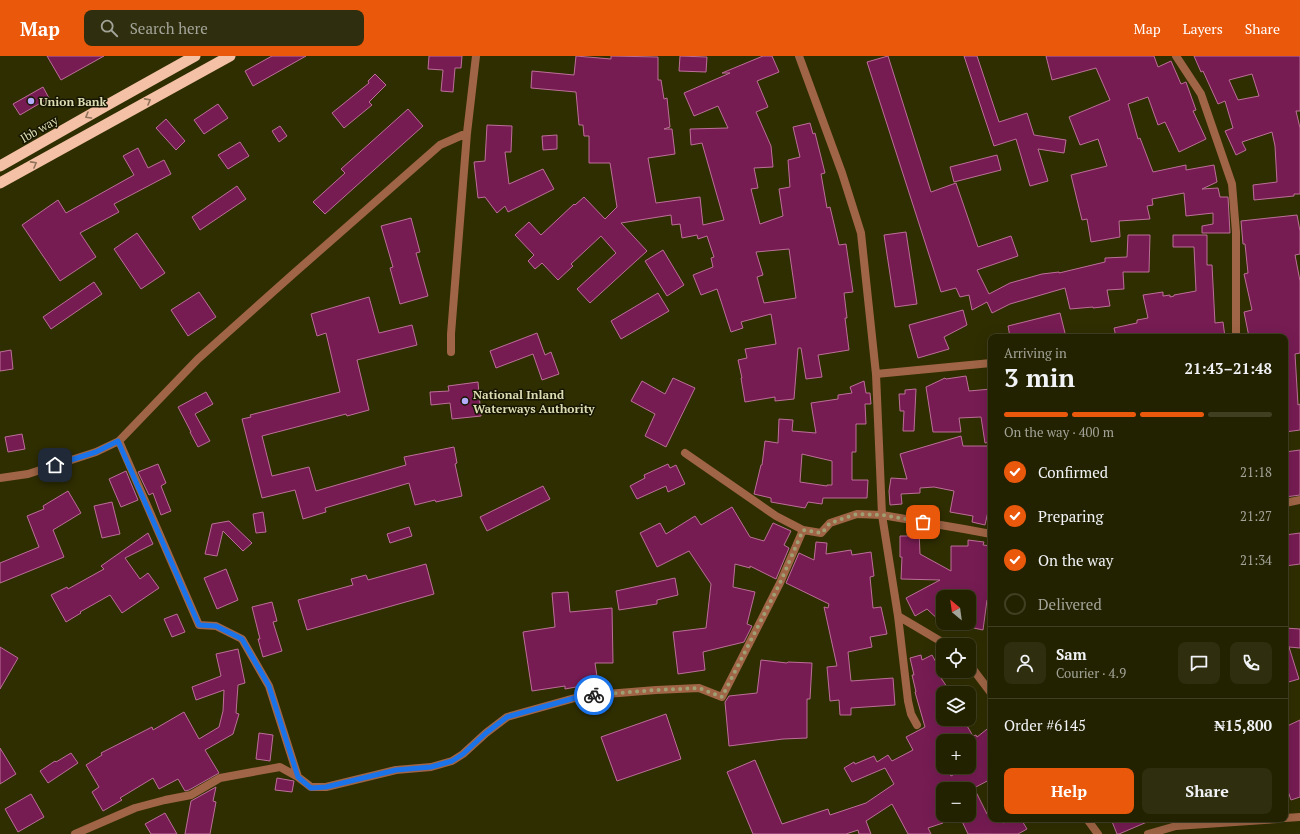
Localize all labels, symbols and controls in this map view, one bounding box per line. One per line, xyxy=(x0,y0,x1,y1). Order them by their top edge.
search box xyxy=(84,10,364,46)
text: Map xyxy=(20,16,60,41)
icon: search xyxy=(98,17,120,39)
text: Search here xyxy=(130,18,208,38)
text: Map xyxy=(1134,19,1161,38)
text: Layers xyxy=(1183,19,1223,38)
text: Share xyxy=(1245,19,1280,38)
place label: Union Bank xyxy=(39,94,107,109)
marker: Union Bank xyxy=(26,96,36,106)
one-way arrow xyxy=(144,99,151,106)
one-way arrow xyxy=(85,111,92,118)
street label: Ibb way xyxy=(17,112,61,146)
one-way arrow xyxy=(30,162,37,169)
text: Arriving in xyxy=(1004,344,1067,362)
text: 21:43–21:48 xyxy=(1185,358,1272,378)
text: 3 min xyxy=(1004,360,1075,394)
place label: National Inland Waterways Authority xyxy=(473,387,595,416)
marker: National Inland Waterways Authority xyxy=(460,396,470,406)
text: On the way · 400 m xyxy=(1004,423,1114,441)
pin xyxy=(38,448,72,482)
icon: home xyxy=(44,454,66,476)
icon: check xyxy=(1004,461,1026,483)
text: Confirmed xyxy=(1038,462,1108,482)
text: 21:18 xyxy=(1240,463,1272,481)
pin xyxy=(906,505,940,539)
icon: check xyxy=(1004,505,1026,527)
text: Preparing xyxy=(1038,506,1103,526)
text: 21:27 xyxy=(1240,507,1272,525)
icon: bag xyxy=(912,511,934,533)
icon: check xyxy=(1004,549,1026,571)
text: On the way xyxy=(1038,550,1113,570)
text: 21:34 xyxy=(1240,551,1272,569)
north arrow xyxy=(936,590,976,630)
map controls xyxy=(936,590,976,822)
text: Delivered xyxy=(1038,594,1102,614)
button: locate xyxy=(936,638,976,678)
button: person xyxy=(1004,642,1046,684)
button: chat xyxy=(1178,642,1220,684)
button: phone xyxy=(1230,642,1272,684)
text: Sam xyxy=(1056,644,1087,664)
text: Courier · 4.9 xyxy=(1056,664,1126,682)
courier xyxy=(574,675,614,715)
icon: bike xyxy=(583,684,605,706)
button: layers xyxy=(936,686,976,726)
text: Order #6145 xyxy=(1004,715,1086,735)
text: ₦15,800 xyxy=(1214,715,1272,735)
button: + xyxy=(936,734,976,774)
button: Help xyxy=(1004,768,1134,814)
button: Share xyxy=(1142,768,1272,814)
button: − xyxy=(936,782,976,822)

